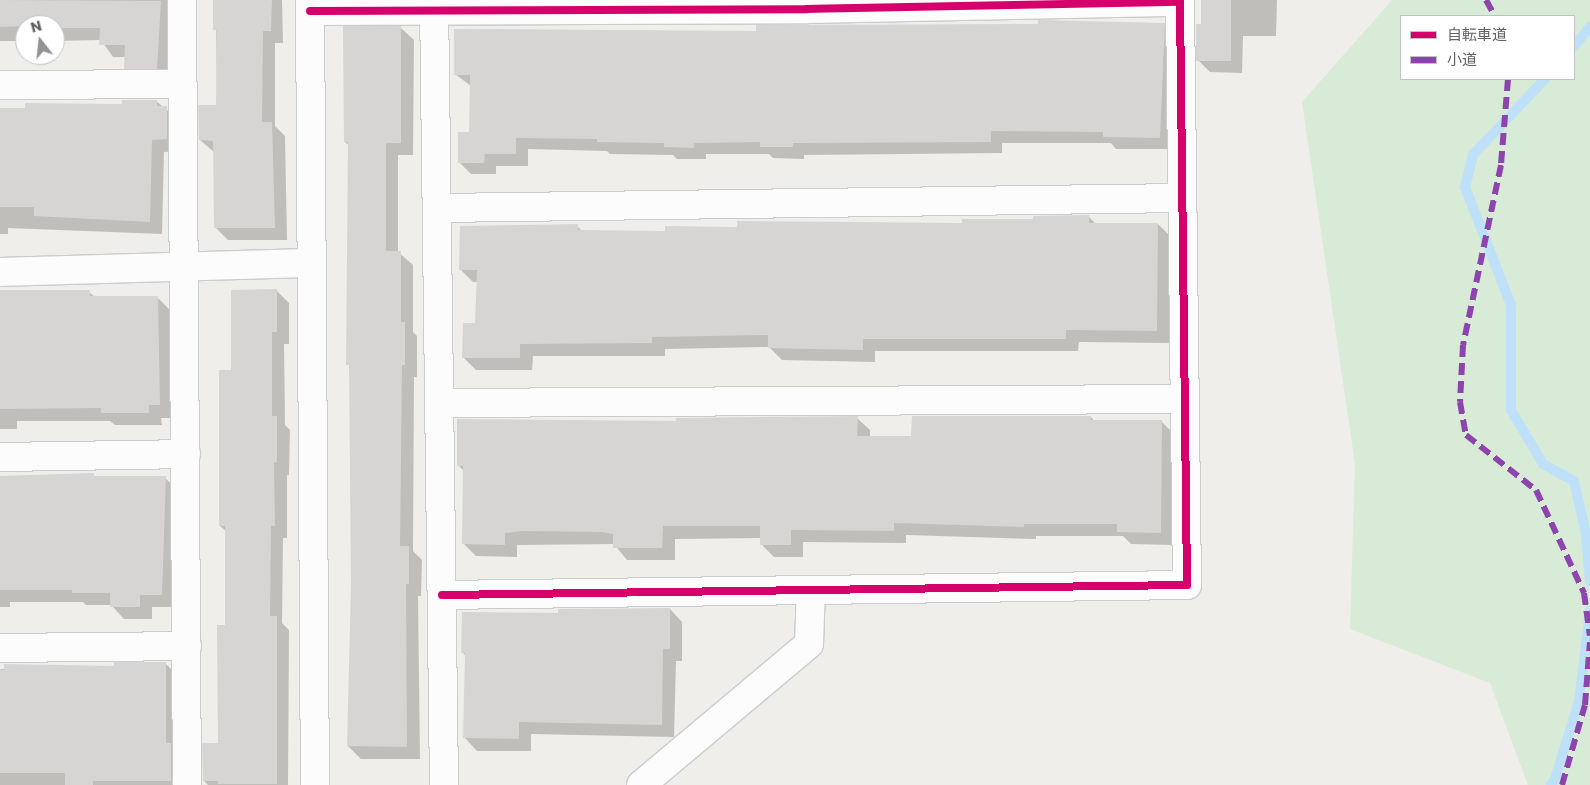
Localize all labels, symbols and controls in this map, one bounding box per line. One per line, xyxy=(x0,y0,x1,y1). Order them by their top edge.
north arrow xyxy=(15,15,65,65)
text: N xyxy=(28,15,44,38)
legend xyxy=(1400,15,1575,80)
text: 自転車道 xyxy=(1447,24,1507,45)
text: 小道 xyxy=(1447,49,1477,70)

